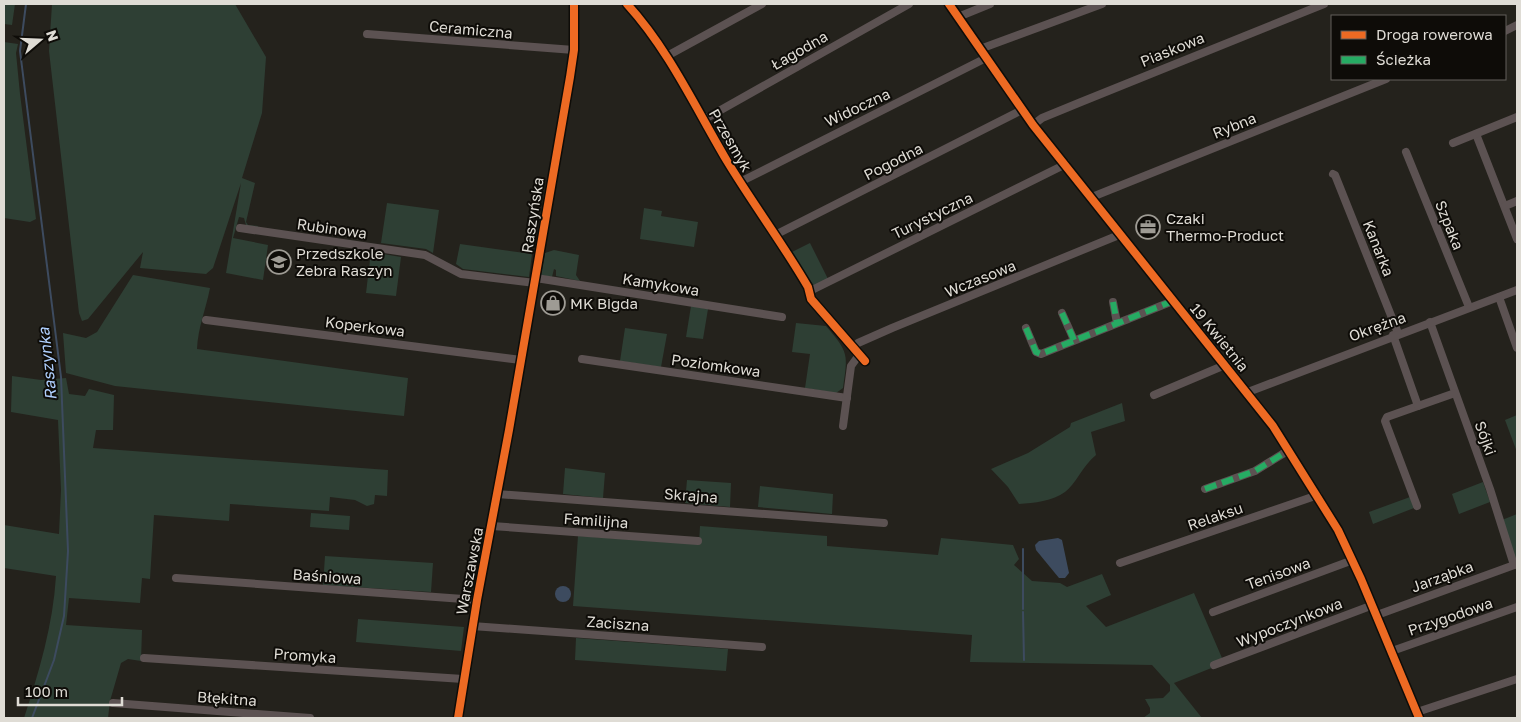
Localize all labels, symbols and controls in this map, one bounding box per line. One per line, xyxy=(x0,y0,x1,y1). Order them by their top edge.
north arrow xyxy=(15,15,65,65)
legend xyxy=(1331,15,1506,80)
street label: Ceramiczna xyxy=(428,16,514,42)
text: Droga rowerowa xyxy=(1376,25,1493,43)
street label: Łagodna xyxy=(767,27,831,73)
text: N xyxy=(43,28,63,43)
street label: Piaskowa xyxy=(1137,28,1207,70)
text: Ścieżka xyxy=(1376,50,1431,68)
street label: Widoczna xyxy=(821,84,893,130)
street label: Przesmyk xyxy=(706,105,757,175)
street label: Rybna xyxy=(1210,108,1258,142)
street label: Pogodna xyxy=(860,138,926,184)
street label: Raszyńska xyxy=(517,176,547,254)
street label: Turystyczna xyxy=(889,188,975,242)
street label: Szpaka xyxy=(1432,198,1468,252)
place label: Czaki Thermo-Product xyxy=(1166,209,1284,244)
street label: Rubinowa xyxy=(296,214,368,242)
office icon: Czaki Thermo-Product xyxy=(1135,214,1161,240)
street label: Kanarka xyxy=(1360,217,1398,279)
place label: Przedszkole Zebra Raszyn xyxy=(296,244,392,279)
school or university icon: Przedszkole Zebra Raszyn xyxy=(266,249,292,275)
street label: Wczasowa xyxy=(942,256,1018,300)
street label: Kamykowa xyxy=(621,269,701,299)
shop icon: MK Bigda xyxy=(540,290,566,316)
place label: MK Bigda xyxy=(570,294,638,312)
street label: 19 Kwietnia xyxy=(1187,299,1253,375)
street label: Okrężna xyxy=(1346,307,1408,345)
street label: Koperkowa xyxy=(324,312,406,340)
water label: Raszynka xyxy=(33,326,61,401)
street label: Poziomkowa xyxy=(670,350,762,380)
street label: Sójki xyxy=(1472,418,1500,458)
street label: Skrajna xyxy=(663,484,719,506)
street label: Relaksu xyxy=(1185,498,1245,534)
street label: Familijna xyxy=(563,509,629,531)
street label: Warszawska xyxy=(452,526,486,616)
street label: Tenisowa xyxy=(1243,553,1313,593)
street label: Jarząbka xyxy=(1408,556,1476,596)
street label: Baśniowa xyxy=(292,565,362,587)
street label: Przygodowa xyxy=(1405,593,1495,639)
street label: Wypoczynkowa xyxy=(1234,594,1344,650)
street label: Zaciszna xyxy=(586,612,650,634)
street label: Promyka xyxy=(273,644,337,666)
scale bar xyxy=(18,674,121,706)
text: 100 m xyxy=(25,682,68,700)
street label: Błękitna xyxy=(196,687,258,709)

